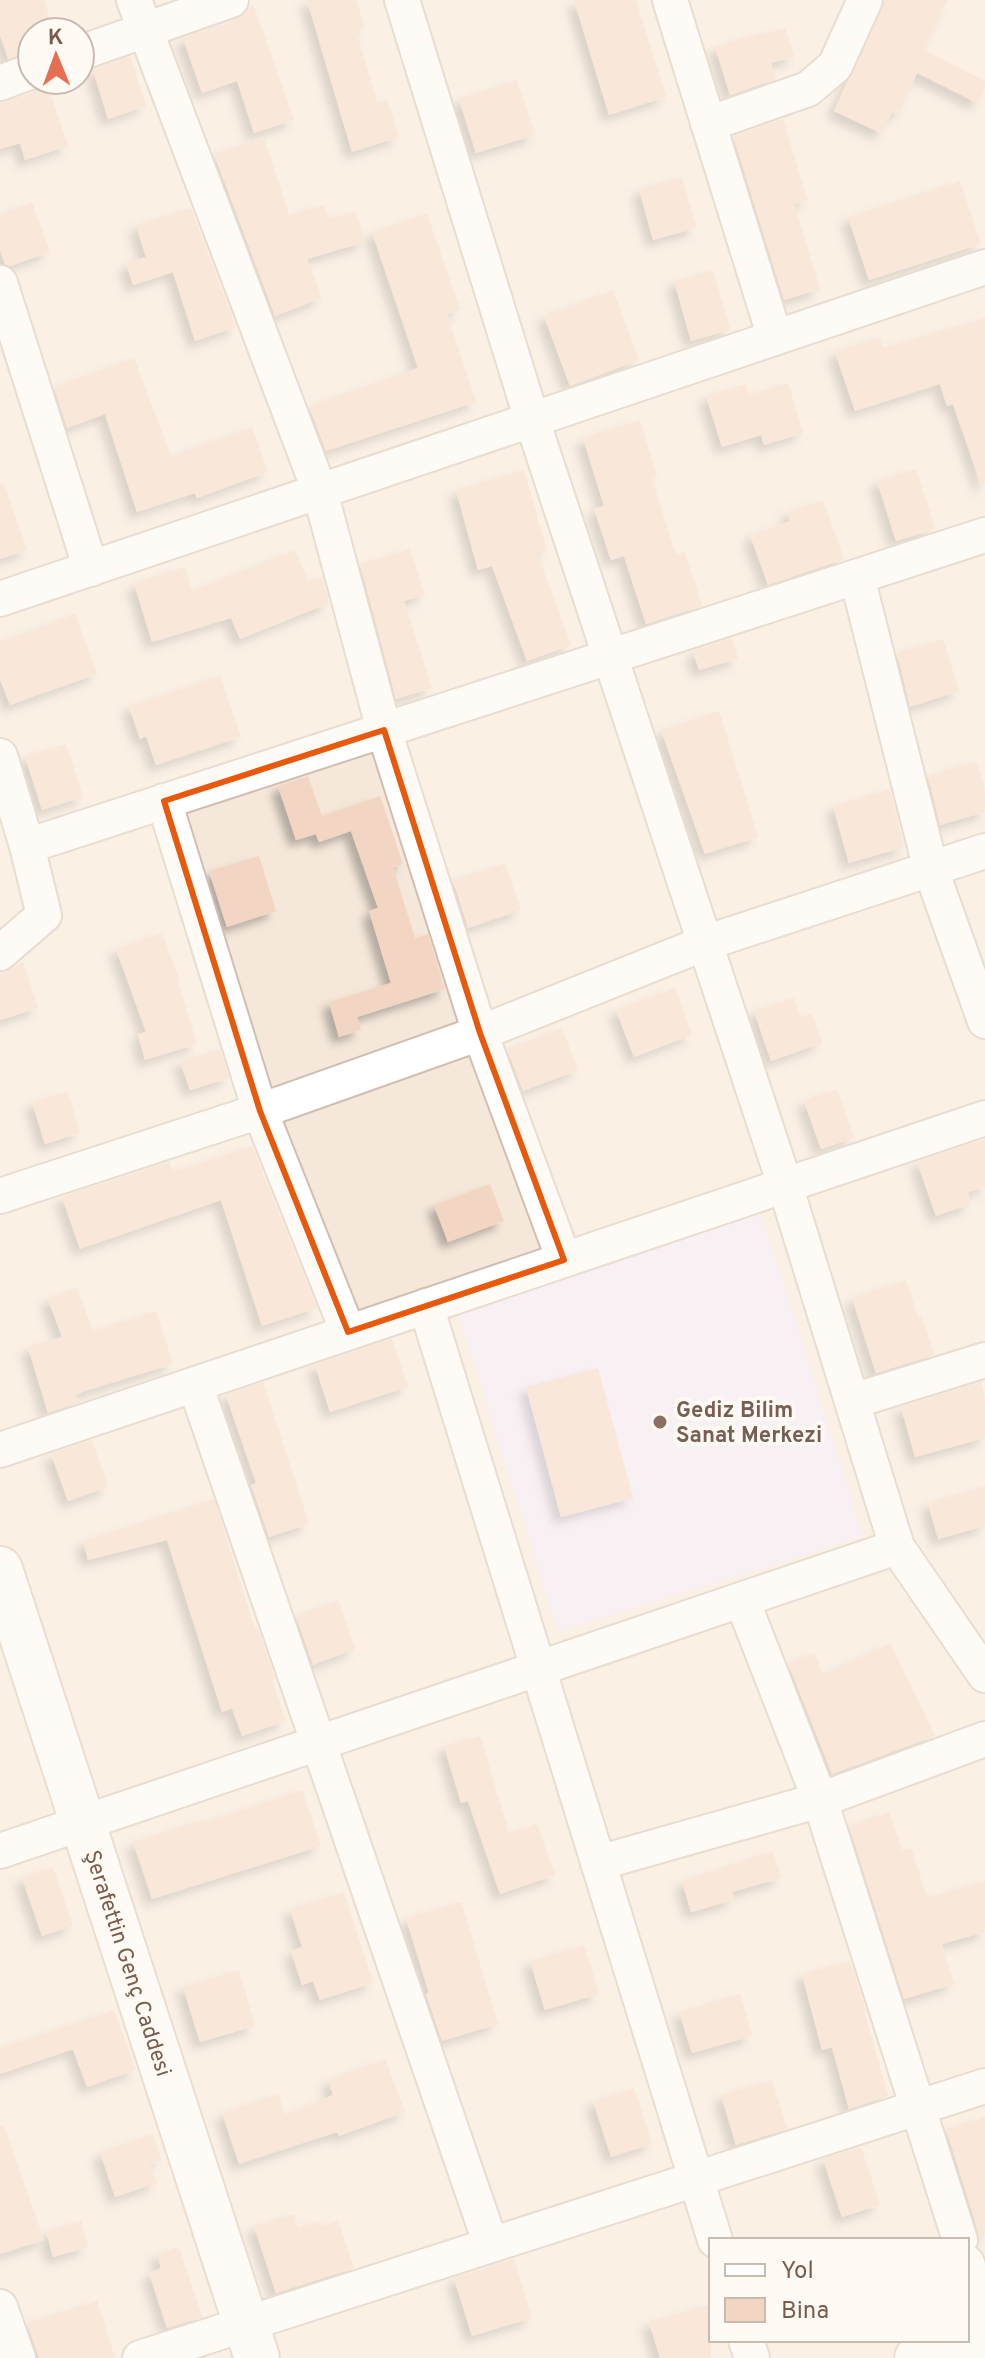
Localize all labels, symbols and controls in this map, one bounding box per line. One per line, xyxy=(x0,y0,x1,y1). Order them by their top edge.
north arrow xyxy=(16,16,96,96)
text: K xyxy=(48,25,64,52)
place label: Gediz Bilim Sanat Merkezi xyxy=(676,1398,822,1450)
marker: Gediz Bilim Sanat Merkezi xyxy=(651,1413,669,1431)
street label: Şerafettin Genç Caddesi xyxy=(77,1847,176,2080)
legend xyxy=(709,2238,969,2342)
text: Yol xyxy=(781,2257,814,2287)
text: Bina xyxy=(781,2297,829,2327)

